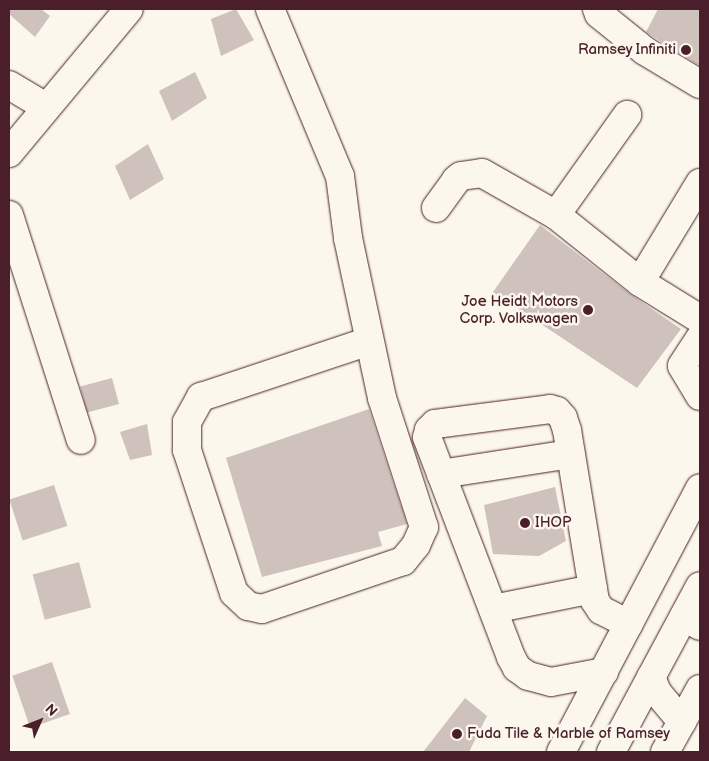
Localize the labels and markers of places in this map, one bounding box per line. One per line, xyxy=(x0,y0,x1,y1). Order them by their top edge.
place label: Ramsey Infiniti xyxy=(577,41,676,59)
marker: Ramsey Infiniti xyxy=(680,44,692,56)
place label: Joe Heidt Motors Corp. Volkswagen xyxy=(459,292,578,327)
marker: Joe Heidt Motors Corp. Volkswagen xyxy=(582,304,594,316)
place label: IHOP xyxy=(535,514,571,532)
marker: IHOP xyxy=(519,517,531,529)
place label: Fuda Tile & Marble of Ramsey xyxy=(467,725,671,743)
marker: Fuda Tile & Marble of Ramsey xyxy=(451,728,463,740)

